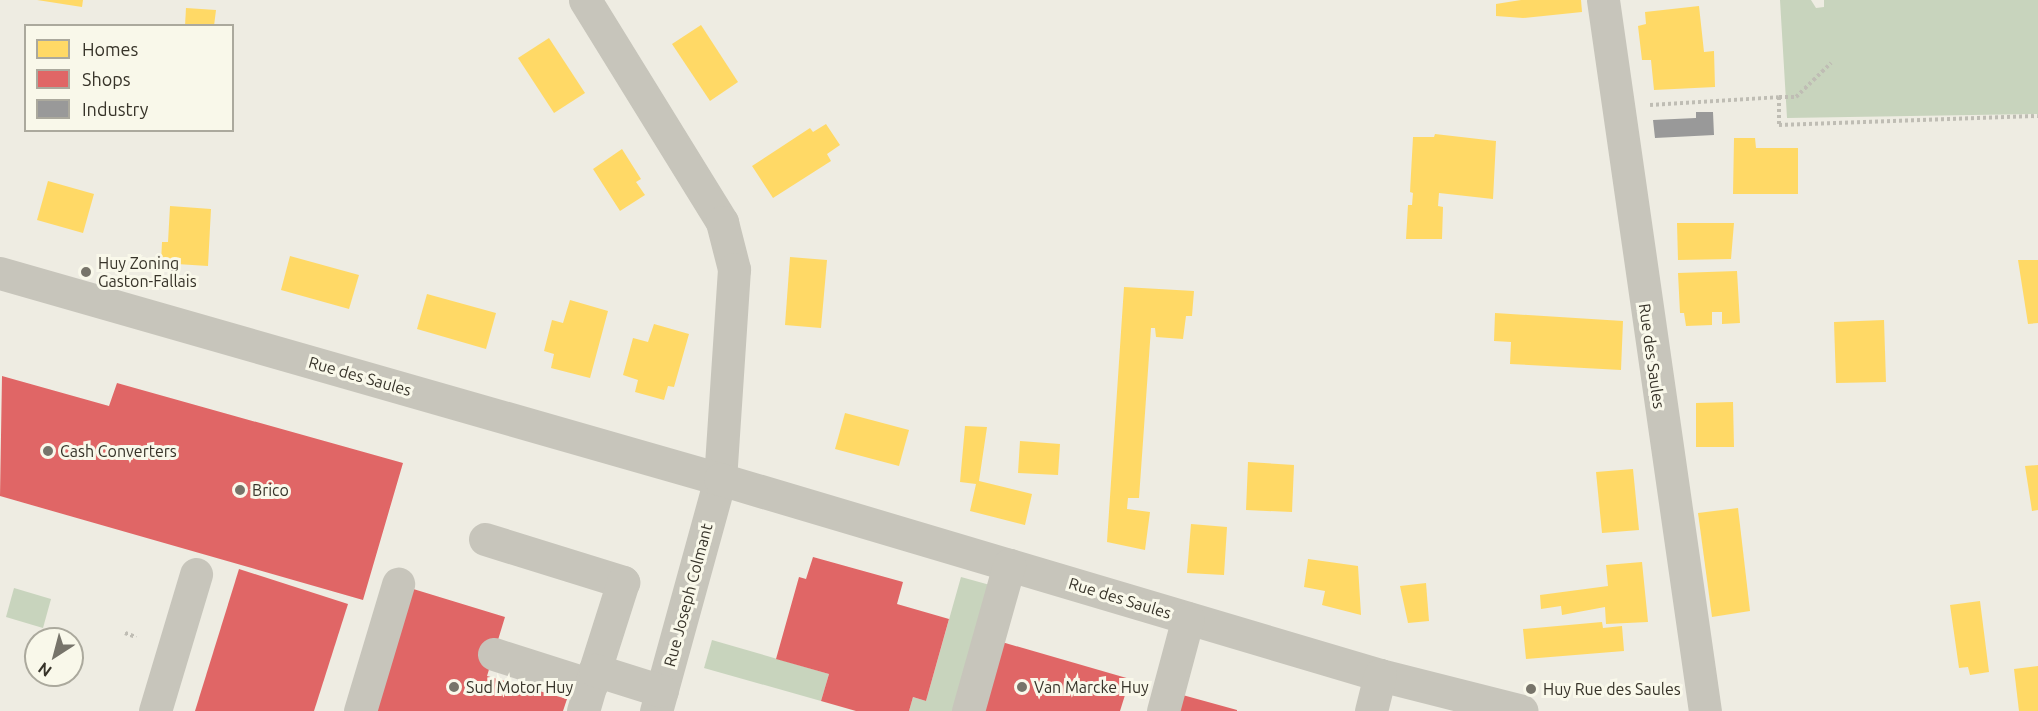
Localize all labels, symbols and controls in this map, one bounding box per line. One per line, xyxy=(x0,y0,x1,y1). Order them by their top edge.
legend xyxy=(24,24,234,132)
text: Homes xyxy=(82,39,138,59)
text: Shops xyxy=(82,69,131,89)
text: Industry xyxy=(82,99,148,119)
place label: Huy Zoning Gaston-Fallais xyxy=(98,253,197,291)
marker: Huy Zoning Gaston-Fallais xyxy=(79,265,93,279)
street label: Rue des Saules xyxy=(1635,302,1669,410)
street label: Rue des Saules xyxy=(306,352,414,400)
place label: Cash Converters xyxy=(60,441,177,461)
marker: Cash Converters xyxy=(41,444,55,458)
place label: Brico xyxy=(252,480,289,500)
marker: Brico xyxy=(233,483,247,497)
street label: Rue Joseph Colmant xyxy=(660,521,716,669)
street label: Rue des Saules xyxy=(1066,573,1174,623)
north arrow xyxy=(24,627,84,687)
text: N xyxy=(34,659,55,681)
place label: Sud Motor Huy xyxy=(466,677,573,697)
place label: Van Marcke Huy xyxy=(1034,677,1149,697)
place label: Huy Rue des Saules xyxy=(1543,679,1681,699)
marker: Sud Motor Huy xyxy=(447,680,461,694)
marker: Van Marcke Huy xyxy=(1015,680,1029,694)
marker: Huy Rue des Saules xyxy=(1524,682,1538,696)

